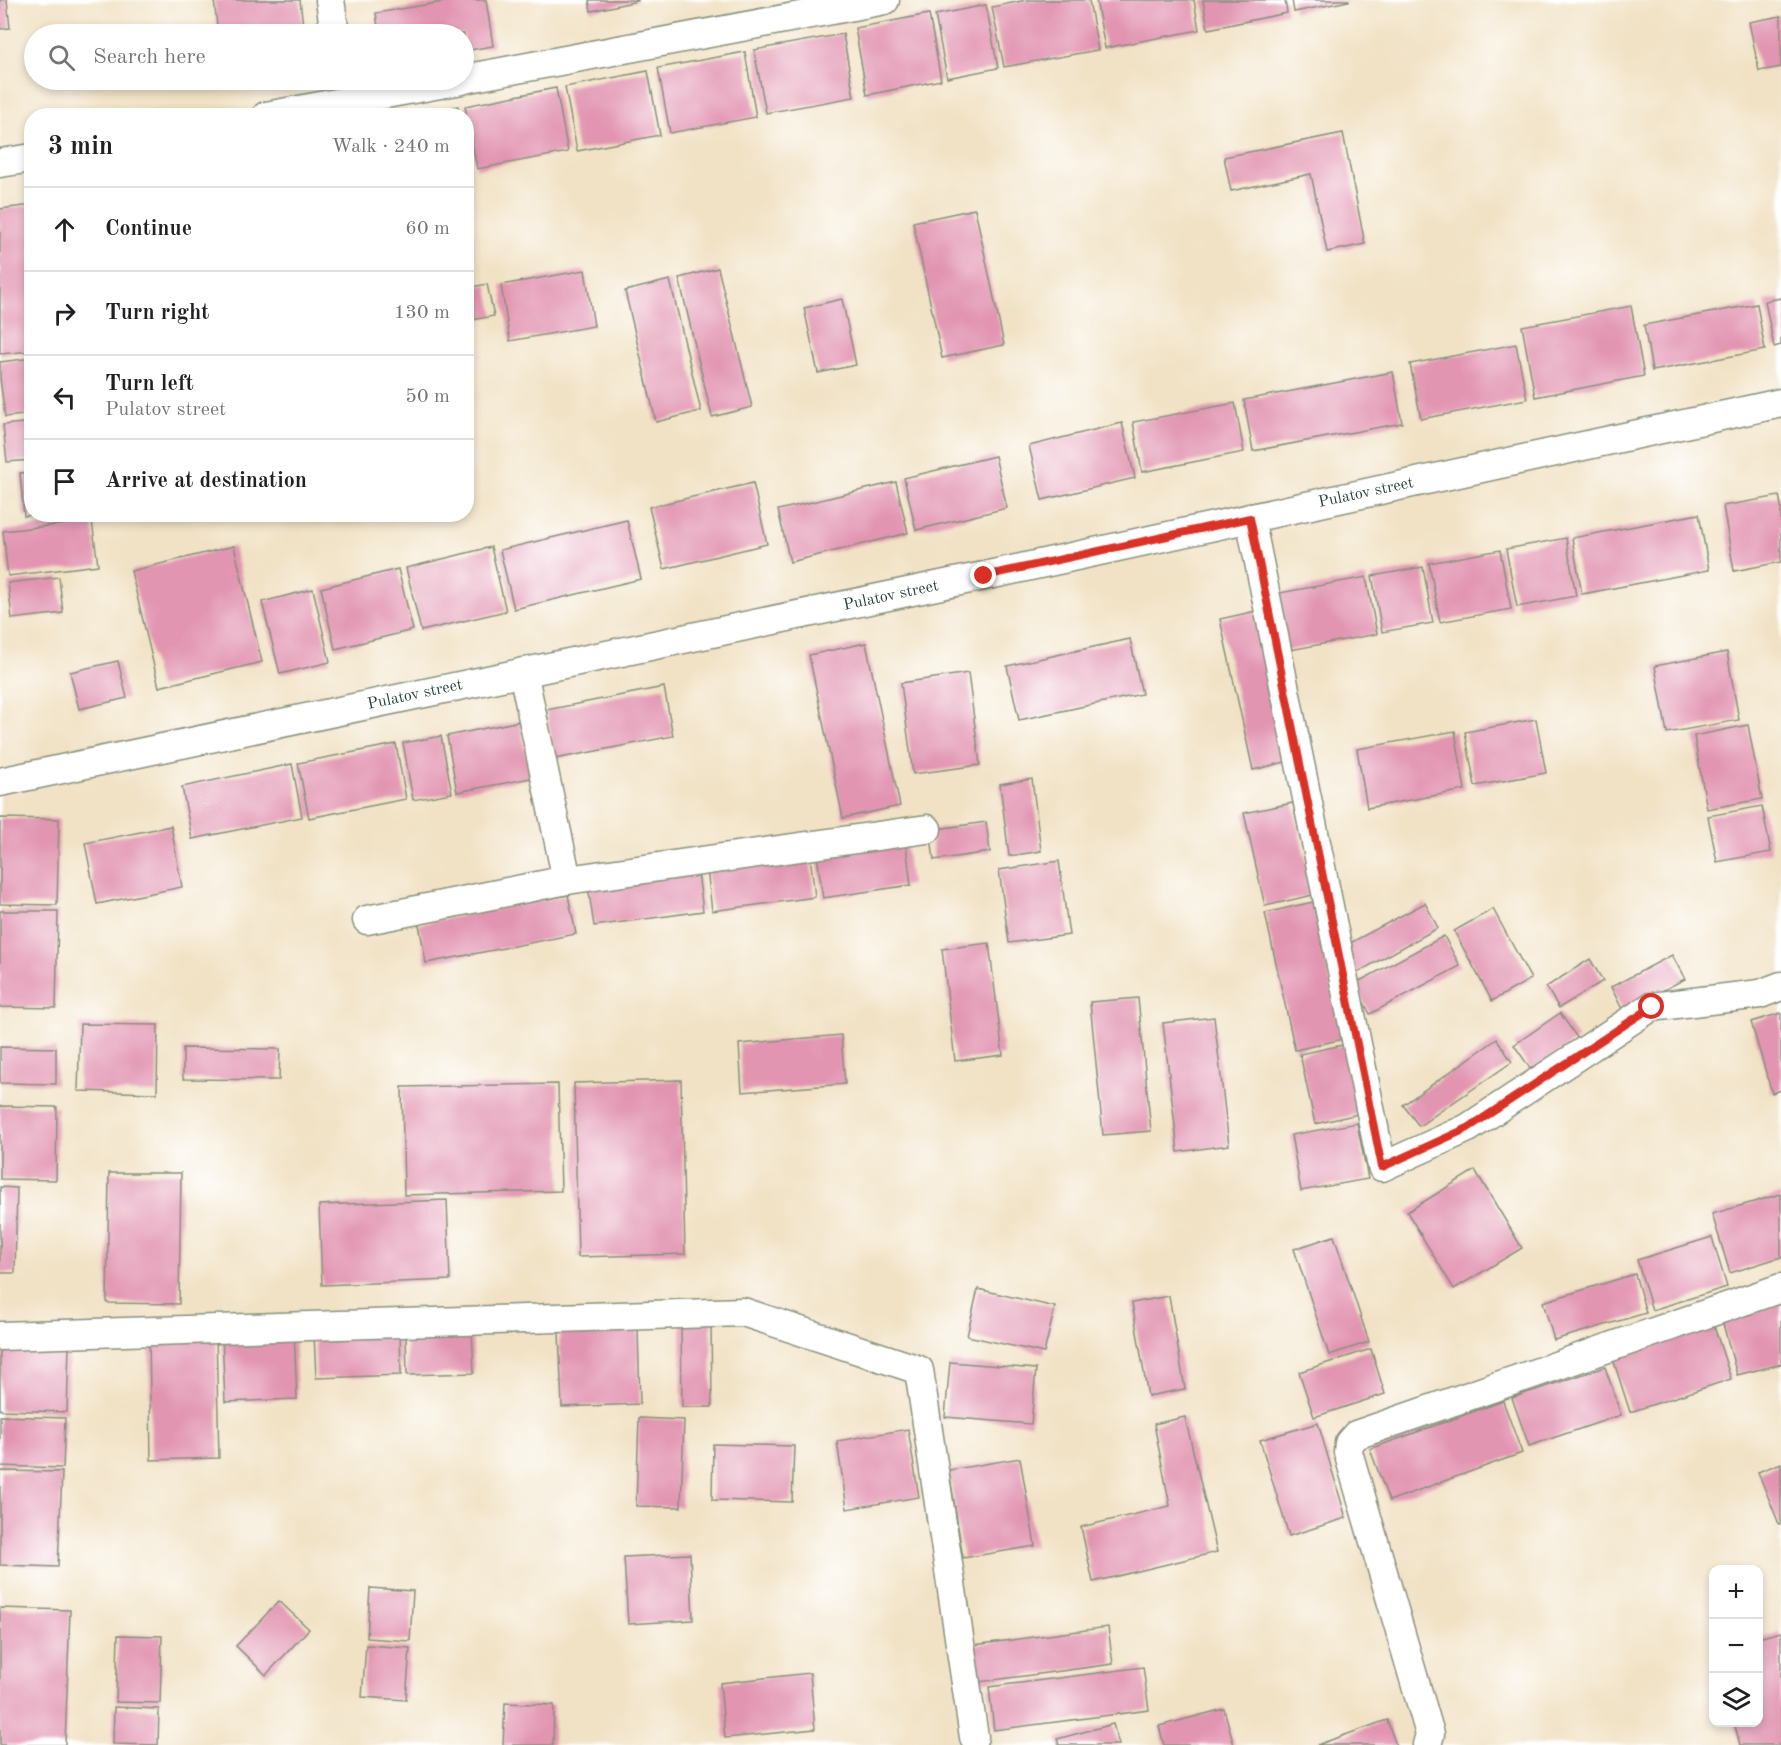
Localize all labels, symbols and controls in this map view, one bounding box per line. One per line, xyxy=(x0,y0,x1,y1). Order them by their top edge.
search box xyxy=(24,24,474,90)
icon: search xyxy=(45,41,78,74)
text: Search here xyxy=(93,46,206,68)
text: 3 min xyxy=(48,134,113,160)
text: Walk · 240 m xyxy=(331,137,450,157)
icon: ahead xyxy=(48,213,81,246)
text: Continue xyxy=(105,218,192,240)
text: 60 m xyxy=(405,219,450,239)
icon: right xyxy=(48,297,81,330)
text: Turn right xyxy=(105,302,209,324)
text: 130 m xyxy=(394,303,450,323)
text: Turn left xyxy=(105,373,194,395)
icon: left xyxy=(48,381,81,414)
text: 50 m xyxy=(405,387,450,407)
text: Pulatov street xyxy=(105,400,226,420)
icon: arrive xyxy=(48,465,81,498)
text: Arrive at destination xyxy=(105,470,307,492)
street label: Pulatov street xyxy=(1317,475,1415,511)
route end xyxy=(970,562,996,588)
street label: Pulatov street xyxy=(842,578,940,614)
street label: Pulatov street xyxy=(366,677,464,713)
route start xyxy=(1638,993,1664,1019)
map controls xyxy=(1709,1565,1763,1727)
button: + xyxy=(1709,1565,1763,1619)
button: − xyxy=(1709,1619,1763,1673)
button: layers xyxy=(1709,1673,1763,1727)

